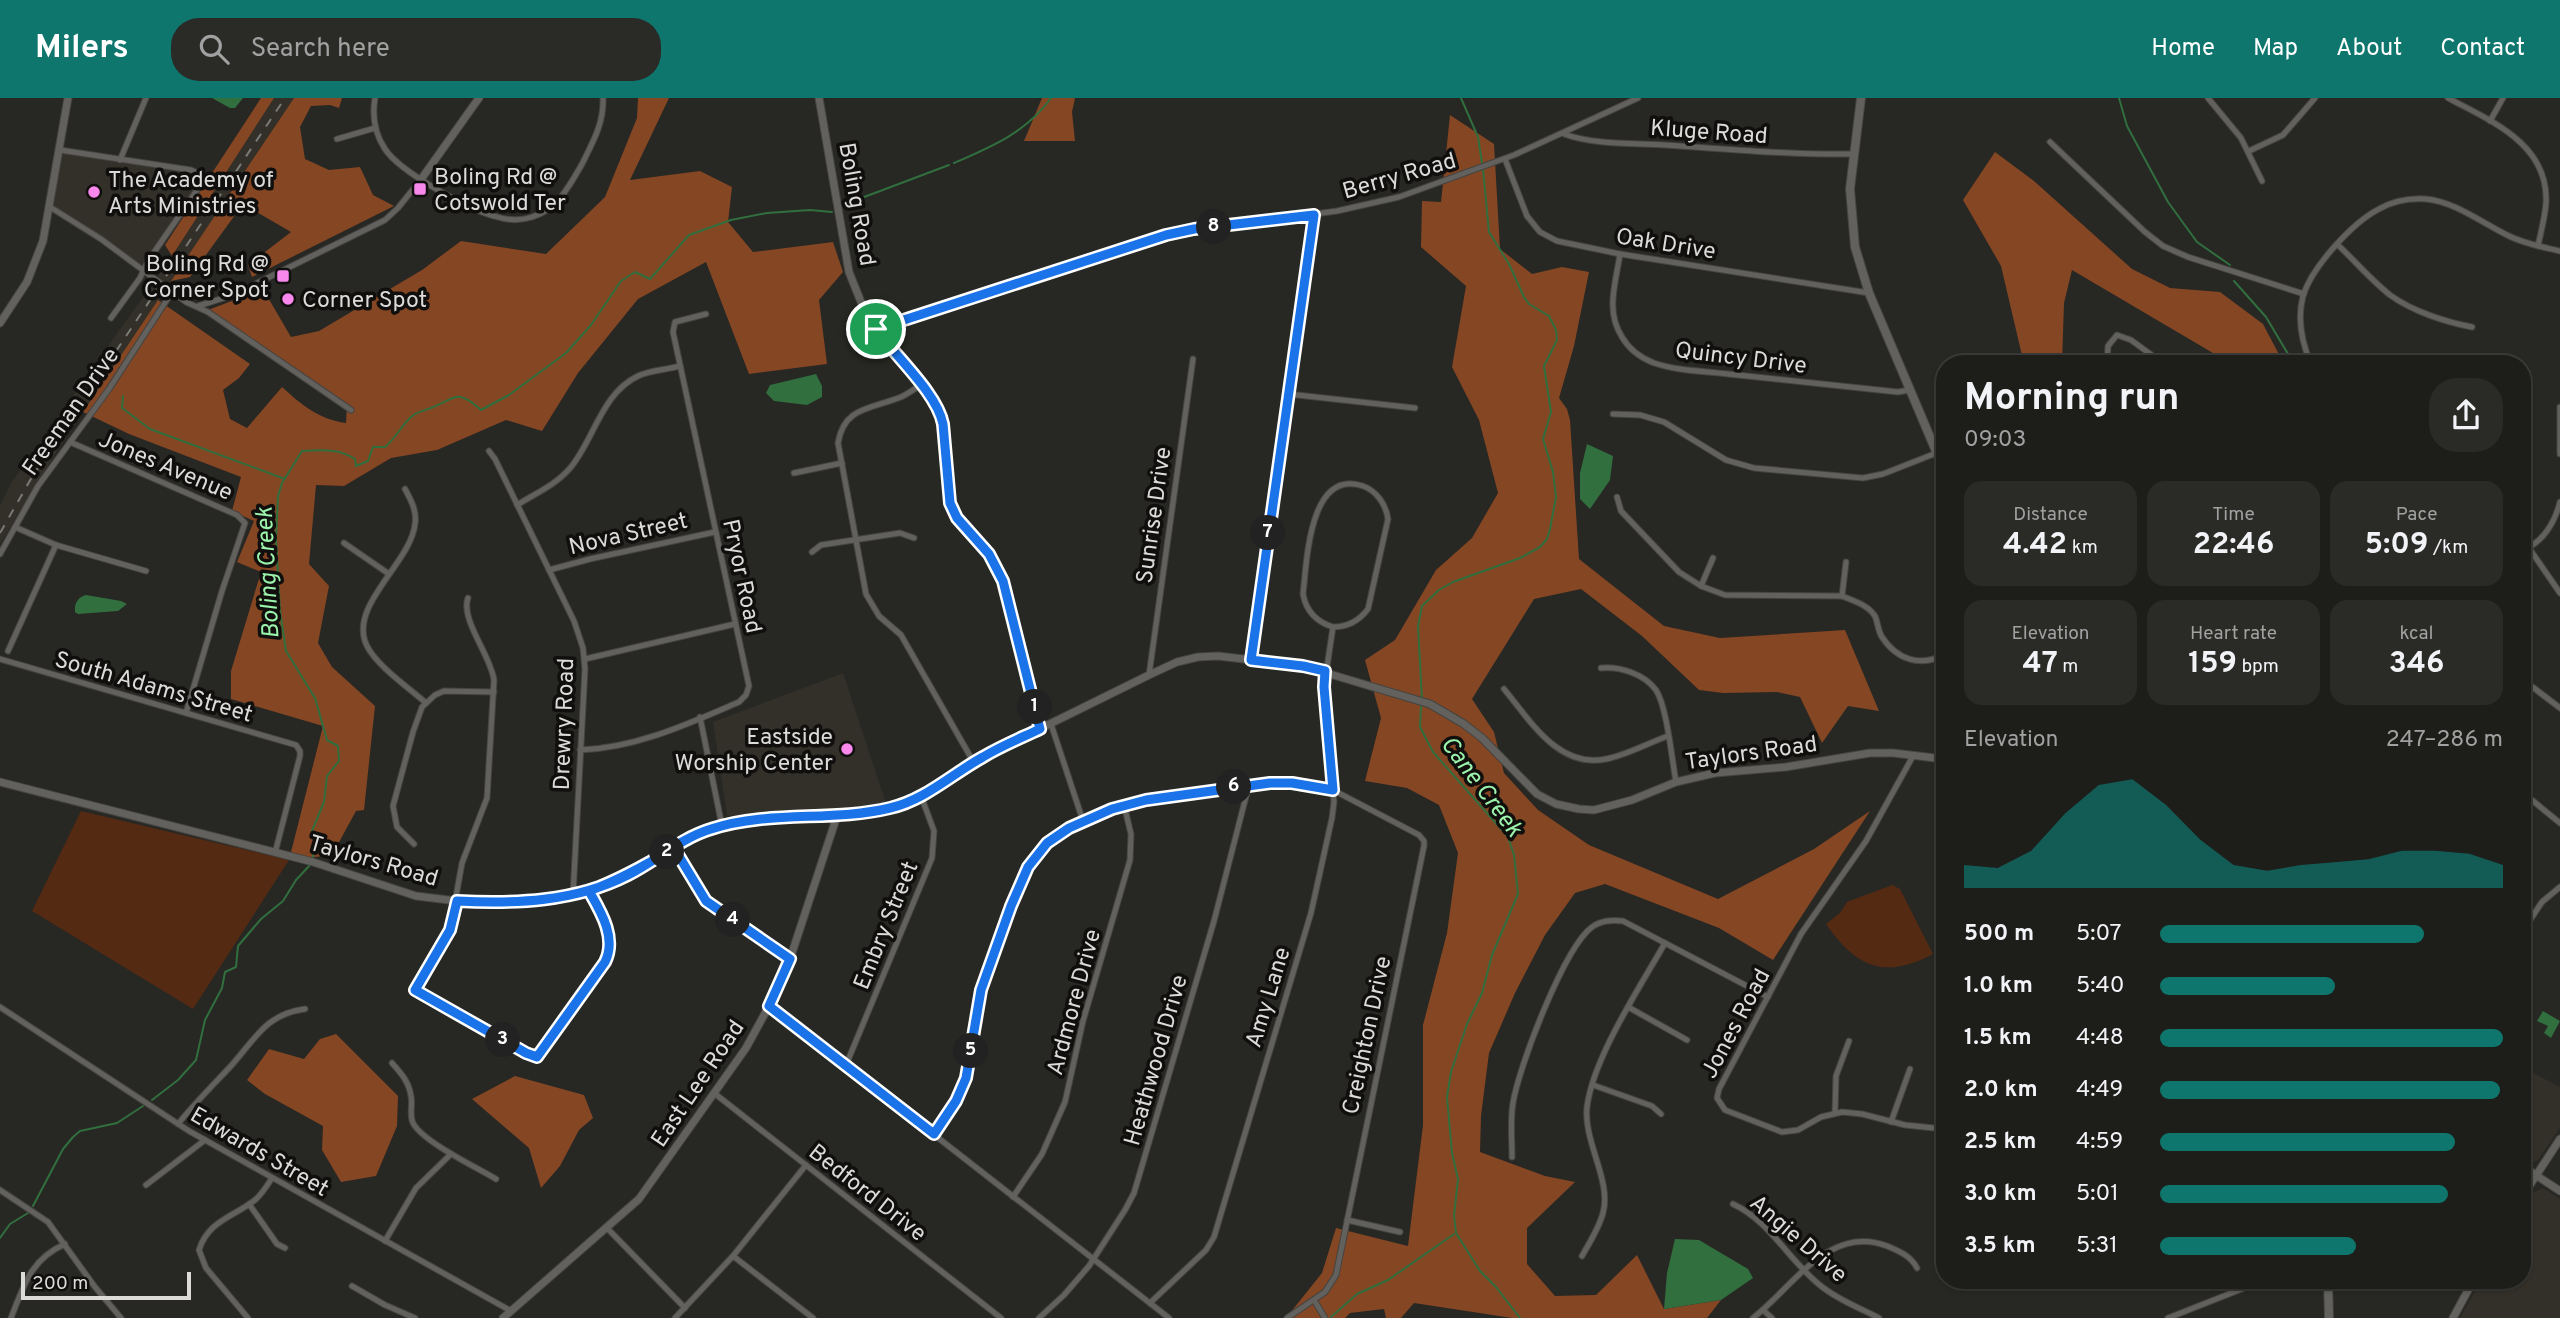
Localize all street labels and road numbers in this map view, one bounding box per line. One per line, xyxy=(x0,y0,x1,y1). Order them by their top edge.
street label: Kluge Road xyxy=(1649,115,1769,152)
street label: Boling Road xyxy=(830,140,881,268)
street label: Berry Road xyxy=(1340,147,1460,207)
street label: Oak Drive xyxy=(1614,223,1718,268)
street label: Quincy Drive xyxy=(1673,337,1808,382)
street label: Freeman Drive xyxy=(17,343,127,482)
street label: Jones Avenue xyxy=(94,426,236,509)
street label: Sunrise Drive xyxy=(1132,445,1179,586)
street label: Nova Street xyxy=(566,508,691,563)
street label: Pryor Road xyxy=(714,517,767,636)
street label: South Adams Street xyxy=(51,646,256,731)
street label: Drewry Road xyxy=(549,657,582,791)
street label: Taylors Road xyxy=(1683,731,1819,778)
street label: Taylors Road xyxy=(305,830,441,895)
street label: Embry Street xyxy=(848,857,926,994)
street label: Ardmore Drive xyxy=(1042,926,1109,1079)
street label: Amy Lane xyxy=(1240,944,1298,1051)
street label: Creighton Drive xyxy=(1338,954,1399,1117)
street label: Jones Road xyxy=(1696,964,1778,1084)
street label: Heathwood Drive xyxy=(1119,972,1196,1150)
street label: East Lee Road xyxy=(646,1015,752,1153)
street label: Edwards Street xyxy=(184,1102,333,1205)
street label: Bedford Drive xyxy=(802,1139,931,1249)
street label: Angie Drive xyxy=(1743,1190,1852,1290)

